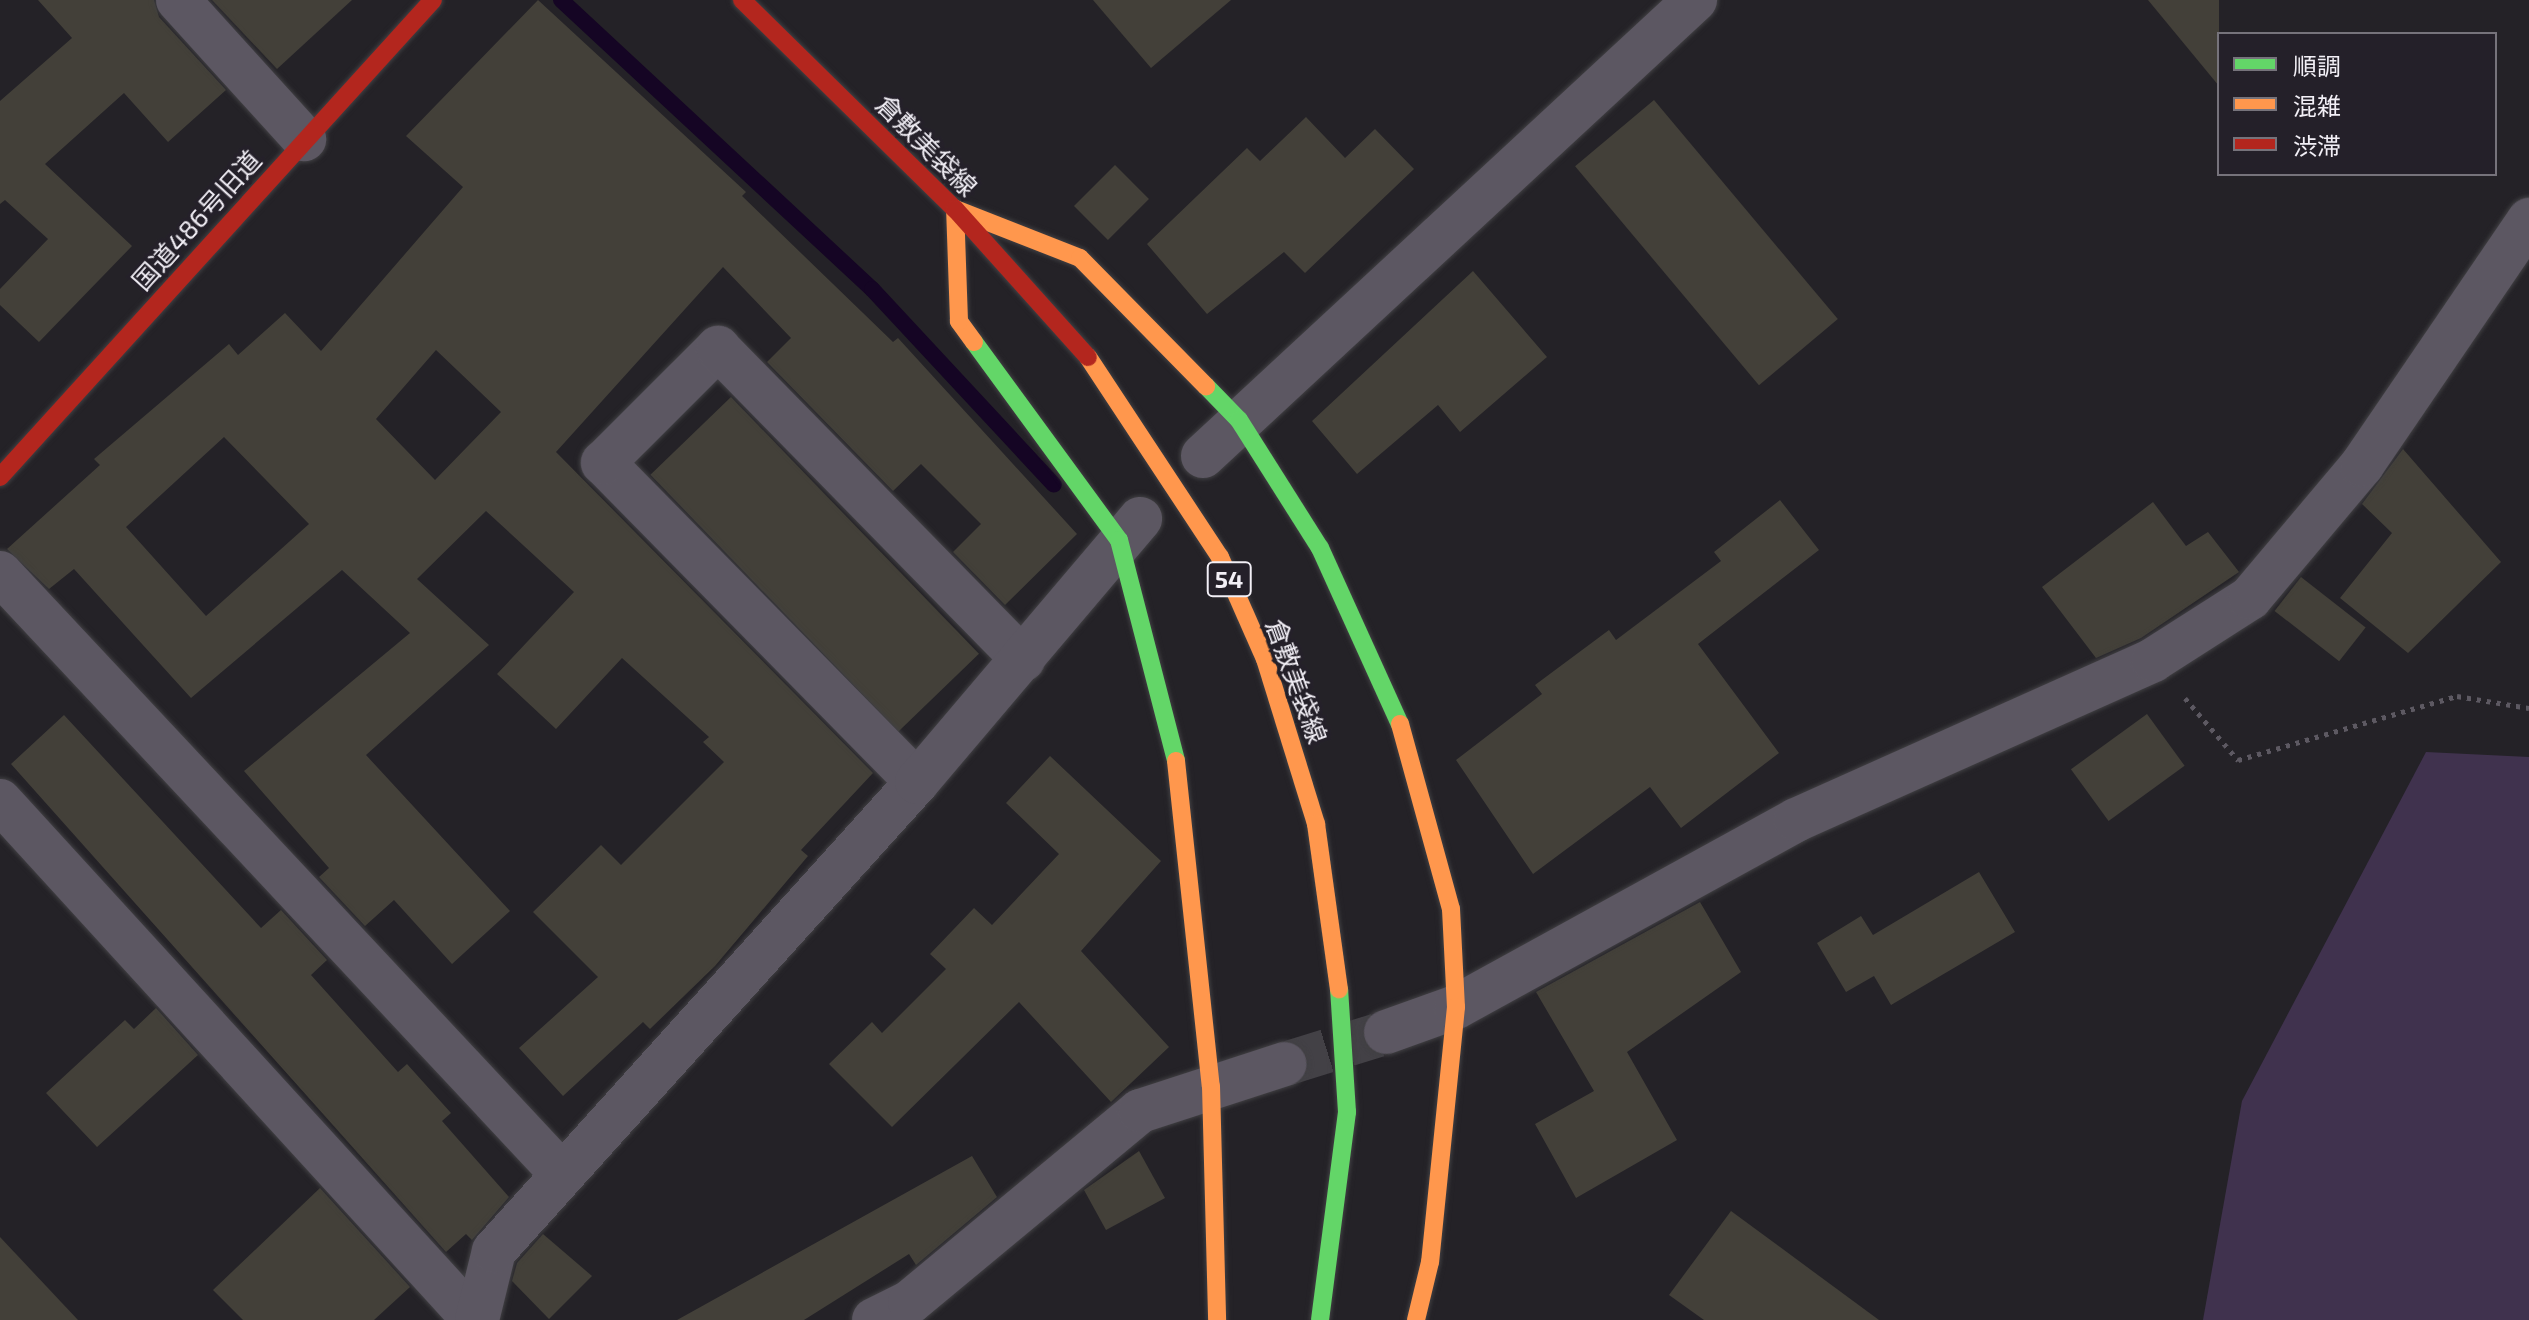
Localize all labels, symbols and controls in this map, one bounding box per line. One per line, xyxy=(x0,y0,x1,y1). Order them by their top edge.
legend xyxy=(2217,32,2497,176)
text: 順調 xyxy=(2293,51,2341,80)
street label: 倉敷美袋線 xyxy=(870,88,984,202)
text: 混雑 xyxy=(2293,91,2341,120)
text: 渋滞 xyxy=(2293,131,2341,160)
street label: 国道486号旧道 xyxy=(125,144,267,296)
road number: 54 xyxy=(1205,559,1253,599)
street label: 倉敷美袋線 xyxy=(1260,615,1334,747)

